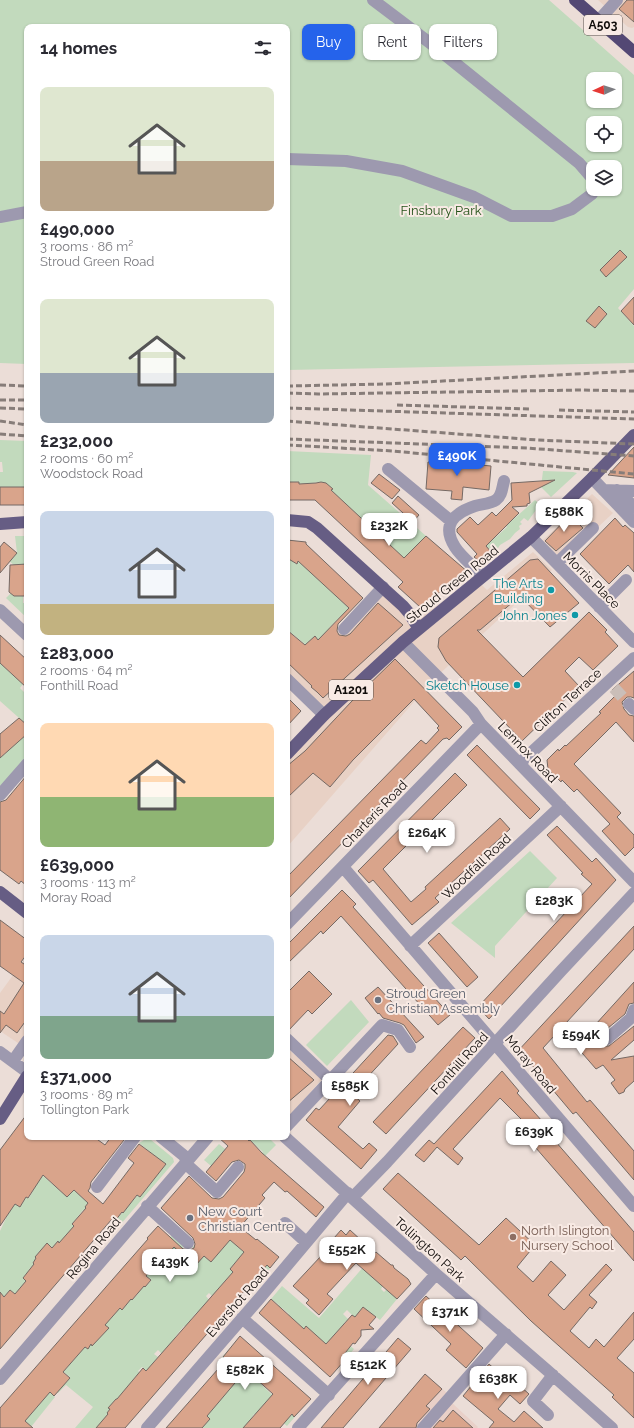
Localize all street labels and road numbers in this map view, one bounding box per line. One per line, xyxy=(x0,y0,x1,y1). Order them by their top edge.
road number: A503 xyxy=(584,15,622,35)
street label: Stroud Green Road xyxy=(403,543,501,626)
street label: Morris Place xyxy=(560,549,623,612)
street label: Clifton Terrace xyxy=(530,665,605,736)
road number: A1201 xyxy=(329,680,373,700)
street label: Lennox Road xyxy=(495,719,560,786)
street label: Charteris Road xyxy=(338,777,410,851)
street label: Woodfall Road xyxy=(439,831,514,902)
street label: Fonthill Road xyxy=(428,1029,491,1097)
street label: Moray Road xyxy=(502,1032,559,1097)
street label: Regina Road xyxy=(63,1214,124,1282)
street label: Tollington Park xyxy=(392,1214,468,1285)
street label: Evershot Road xyxy=(203,1265,272,1340)

